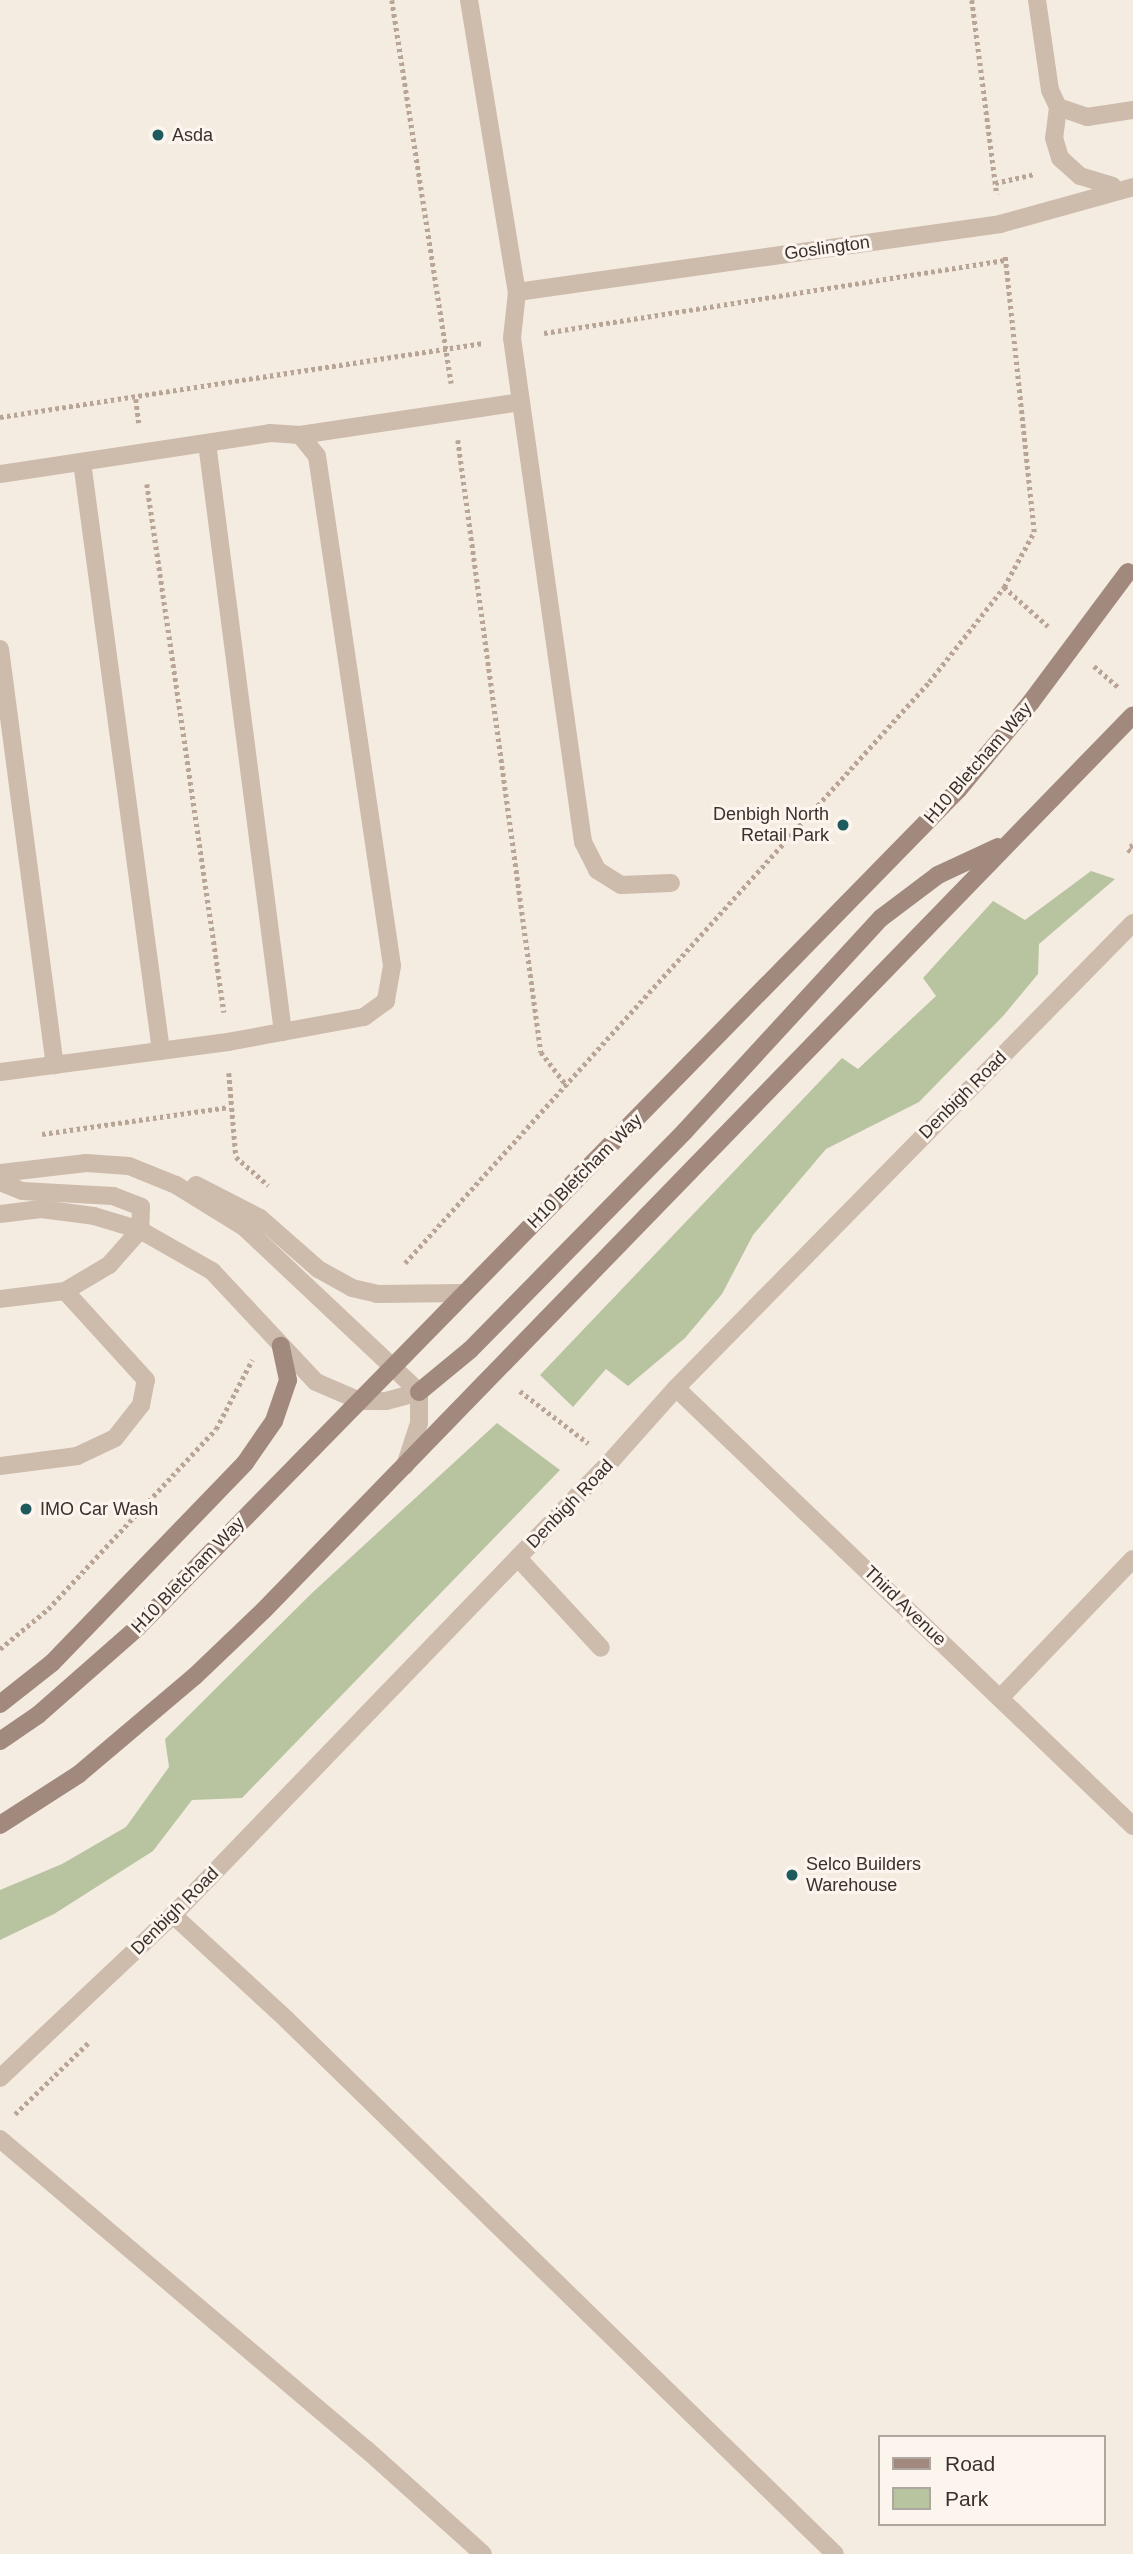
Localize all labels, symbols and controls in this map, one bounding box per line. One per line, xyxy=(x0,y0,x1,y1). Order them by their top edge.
place label: Asda xyxy=(172,124,213,146)
marker: Asda xyxy=(150,127,166,143)
street label: Goslington xyxy=(783,231,871,265)
street label: H10 Bletcham Way xyxy=(920,698,1036,828)
place label: Denbigh North Retail Park xyxy=(713,804,829,846)
marker: Denbigh North Retail Park xyxy=(835,817,851,833)
street label: Denbigh Road xyxy=(915,1047,1011,1143)
street label: H10 Bletcham Way xyxy=(523,1109,647,1233)
street label: Denbigh Road xyxy=(522,1455,618,1553)
place label: IMO Car Wash xyxy=(40,1498,158,1520)
marker: IMO Car Wash xyxy=(18,1501,34,1517)
street label: H10 Bletcham Way xyxy=(127,1512,249,1638)
street label: Third Avenue xyxy=(859,1561,951,1651)
place label: Selco Builders Warehouse xyxy=(806,1854,921,1896)
street label: Denbigh Road xyxy=(127,1863,223,1959)
marker: Selco Builders Warehouse xyxy=(784,1867,800,1883)
legend xyxy=(878,2435,1105,2526)
text: Road xyxy=(945,2452,995,2475)
text: Park xyxy=(945,2487,988,2510)

